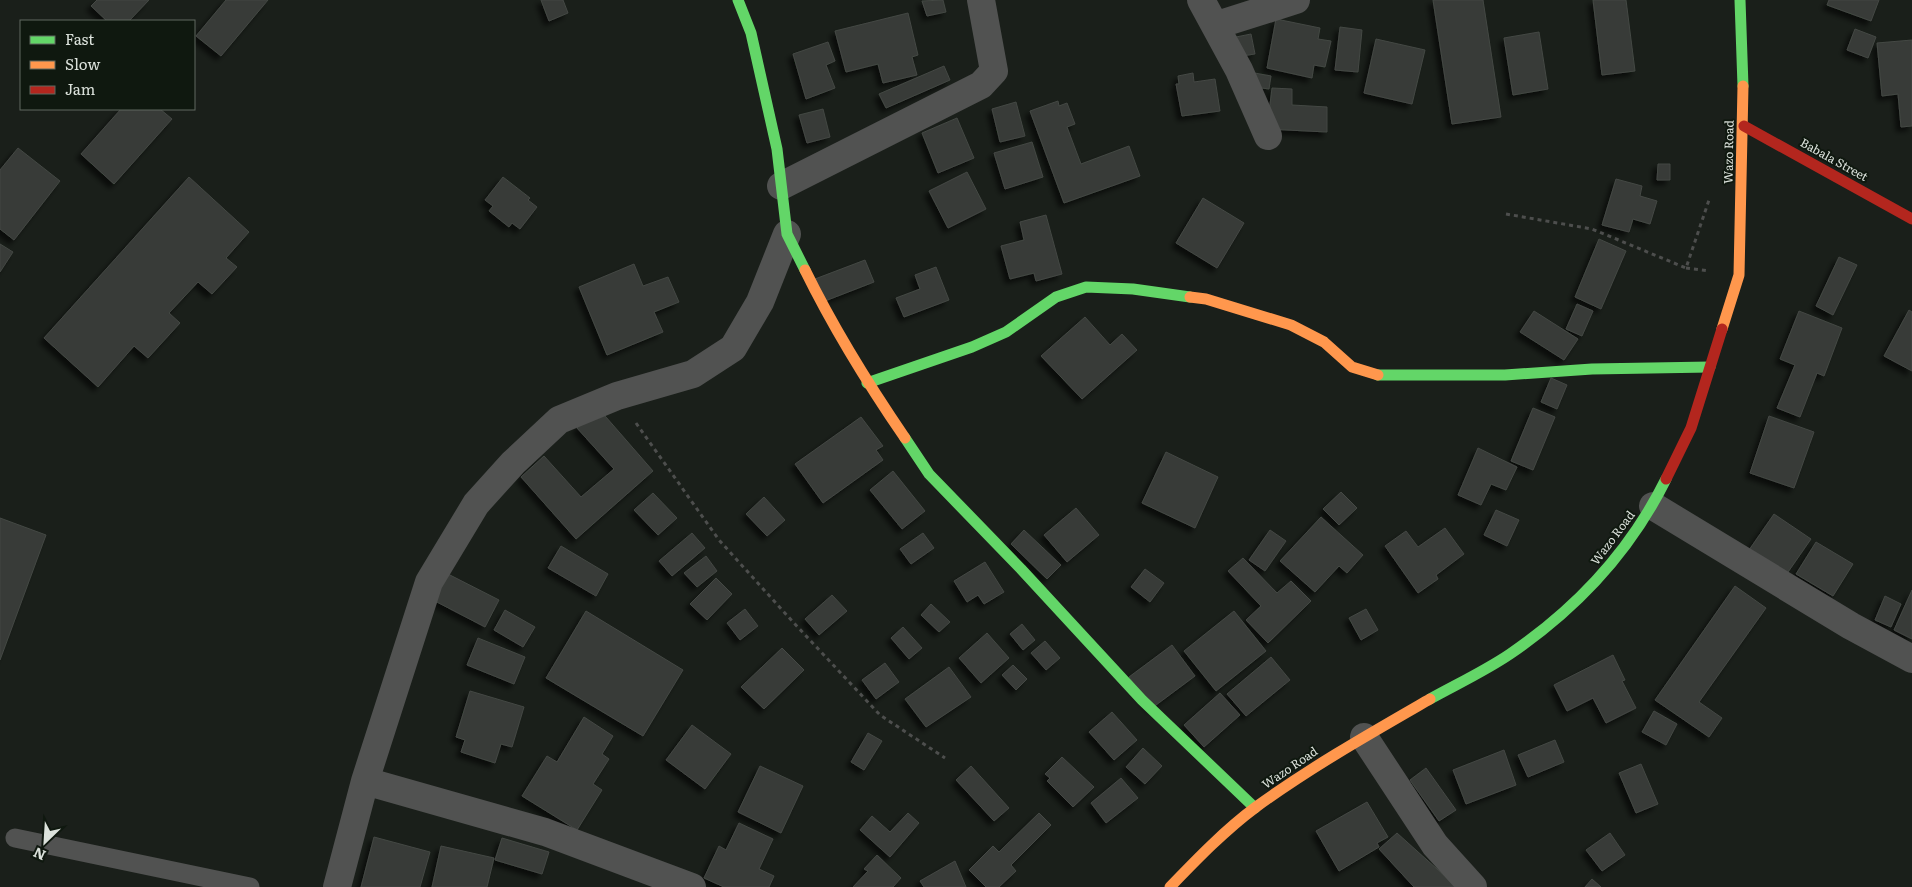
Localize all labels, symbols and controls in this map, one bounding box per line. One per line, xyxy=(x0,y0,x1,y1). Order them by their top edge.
legend xyxy=(20,20,195,110)
text: Fast xyxy=(65,27,94,50)
text: Slow xyxy=(65,52,100,75)
text: Jam xyxy=(65,77,96,100)
street label: Wazo Road xyxy=(1718,119,1738,184)
street label: Babala Street xyxy=(1797,133,1872,185)
street label: Wazo Road xyxy=(1586,506,1639,568)
street label: Wazo Road xyxy=(1258,742,1321,792)
north arrow xyxy=(20,817,70,867)
text: N xyxy=(29,843,49,866)

